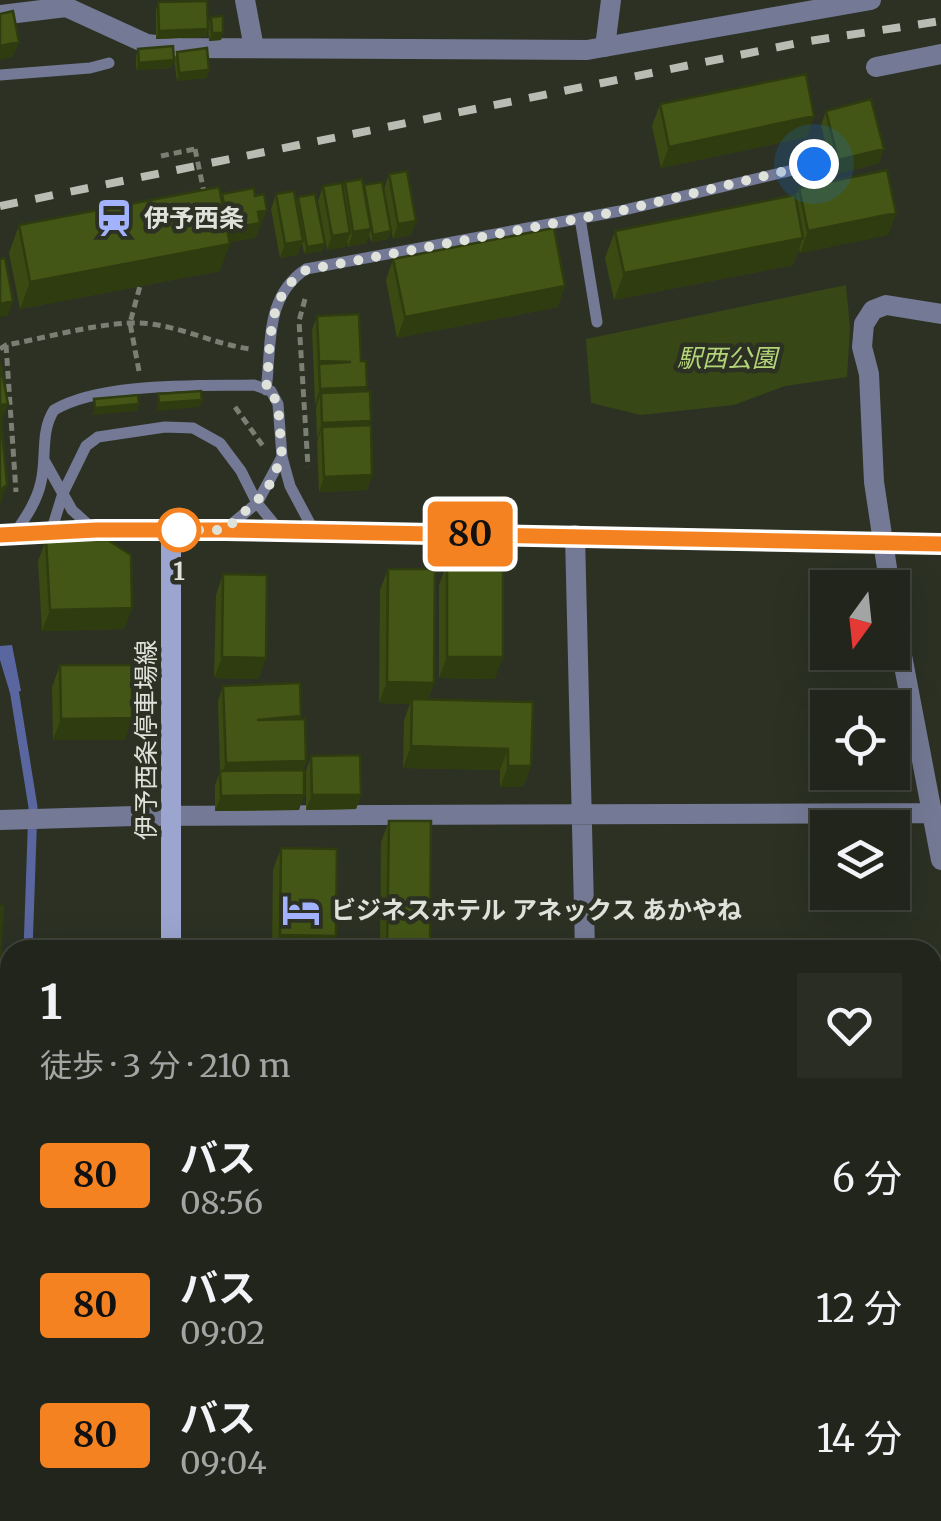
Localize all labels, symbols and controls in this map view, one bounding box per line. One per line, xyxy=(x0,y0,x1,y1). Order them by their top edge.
your location xyxy=(789,139,839,189)
station icon: 伊予西条 xyxy=(93,197,135,239)
place label: 伊予西条 xyxy=(144,202,244,234)
park label: 駅西公園 xyxy=(677,342,780,374)
line badge: 80 xyxy=(425,502,515,566)
marker: 1 xyxy=(158,509,200,551)
text: 80 xyxy=(448,512,492,556)
place label: 1 xyxy=(173,555,185,587)
north arrow xyxy=(810,570,910,670)
map controls xyxy=(810,570,910,910)
street label: 伊予西条停車場線 xyxy=(130,640,162,840)
button: locate xyxy=(810,690,910,790)
button: layers xyxy=(810,810,910,910)
hotel icon: ビジネスホテル アネックス あかやね xyxy=(280,889,322,931)
place label: ビジネスホテル アネックス あかやね xyxy=(331,894,742,926)
text: 1 xyxy=(40,972,62,1032)
button: heart xyxy=(797,973,902,1078)
text: 徒歩 · 3 分 · 210 m xyxy=(40,1046,291,1086)
text: バス xyxy=(180,1135,256,1182)
text: 80 xyxy=(73,1153,117,1197)
text: 6 分 xyxy=(832,1155,902,1202)
text: 08:56 xyxy=(180,1183,263,1223)
text: バス xyxy=(180,1265,256,1312)
text: 80 xyxy=(73,1283,117,1327)
text: 12 分 xyxy=(816,1285,902,1332)
text: 09:02 xyxy=(180,1313,265,1353)
text: バス xyxy=(180,1395,256,1442)
text: 80 xyxy=(73,1413,117,1457)
text: 14 分 xyxy=(817,1415,902,1462)
text: 09:04 xyxy=(180,1443,267,1483)

